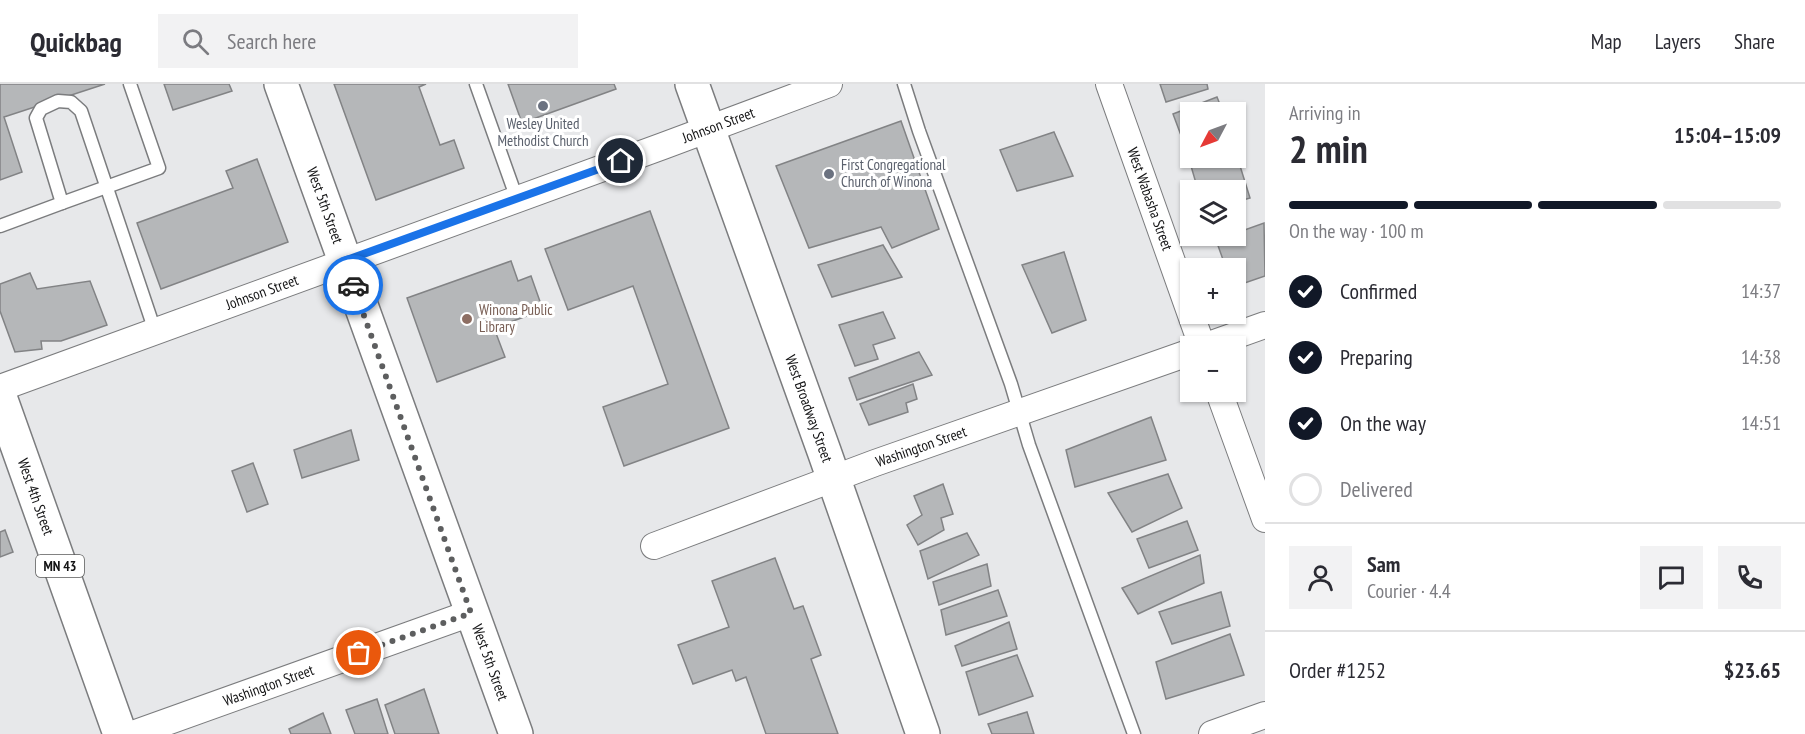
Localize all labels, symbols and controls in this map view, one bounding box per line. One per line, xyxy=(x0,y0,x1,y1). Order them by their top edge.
search box xyxy=(158,14,578,68)
text: Quickbag xyxy=(30,23,122,60)
icon: search xyxy=(179,25,212,58)
text: Search here xyxy=(227,27,316,55)
text: Map xyxy=(1591,28,1622,55)
text: Layers xyxy=(1655,28,1701,55)
text: Share xyxy=(1734,28,1775,55)
marker: Wesley United Methodist Church xyxy=(536,99,550,113)
text: Arriving in xyxy=(1289,100,1361,126)
north arrow xyxy=(1180,102,1246,168)
map controls xyxy=(1180,102,1246,402)
street label: Johnson Street xyxy=(679,103,757,147)
place label: Wesley United Methodist Church xyxy=(497,114,589,150)
text: 15:04–15:09 xyxy=(1674,121,1781,149)
text: 2 min xyxy=(1289,123,1368,174)
pin xyxy=(595,135,646,186)
icon: home xyxy=(604,144,637,177)
street label: West Wabasha Street xyxy=(1123,145,1177,253)
place label: First Congregational Church of Winona xyxy=(841,155,946,191)
street label: West 5th Street xyxy=(303,164,348,246)
marker: First Congregational Church of Winona xyxy=(822,167,836,181)
button: layers xyxy=(1180,180,1246,246)
text: On the way · 100 m xyxy=(1289,218,1424,244)
courier xyxy=(323,255,383,315)
button: + xyxy=(1180,258,1246,324)
icon: car xyxy=(337,269,370,302)
street label: Johnson Street xyxy=(222,270,301,314)
icon: check xyxy=(1289,275,1322,308)
text: Confirmed xyxy=(1340,277,1417,305)
text: 14:37 xyxy=(1741,278,1781,304)
place label: Winona Public Library xyxy=(479,300,553,336)
marker: Winona Public Library xyxy=(460,312,474,326)
button: − xyxy=(1180,336,1246,402)
icon: check xyxy=(1289,341,1322,374)
text: Preparing xyxy=(1340,343,1413,371)
text: 14:38 xyxy=(1741,344,1781,370)
street label: West Broadway Street xyxy=(781,352,837,465)
icon: check xyxy=(1289,407,1322,440)
text: On the way xyxy=(1340,409,1426,437)
text: 14:51 xyxy=(1741,410,1781,436)
street label: Washington Street xyxy=(873,422,969,471)
street label: West 4th Street xyxy=(14,456,58,538)
text: Delivered xyxy=(1340,475,1413,503)
button: person xyxy=(1289,546,1352,609)
button: chat xyxy=(1640,546,1703,609)
button: phone xyxy=(1718,546,1781,609)
text: Sam xyxy=(1367,550,1400,578)
road number: MN 43 xyxy=(36,555,84,577)
text: Courier · 4.4 xyxy=(1367,578,1451,604)
street label: West 5th Street xyxy=(468,621,513,703)
pin xyxy=(333,627,384,678)
icon: bag xyxy=(342,636,375,669)
text: Order #1252 xyxy=(1289,656,1386,684)
text: $23.65 xyxy=(1724,656,1781,684)
street label: Washington Street xyxy=(220,660,316,710)

